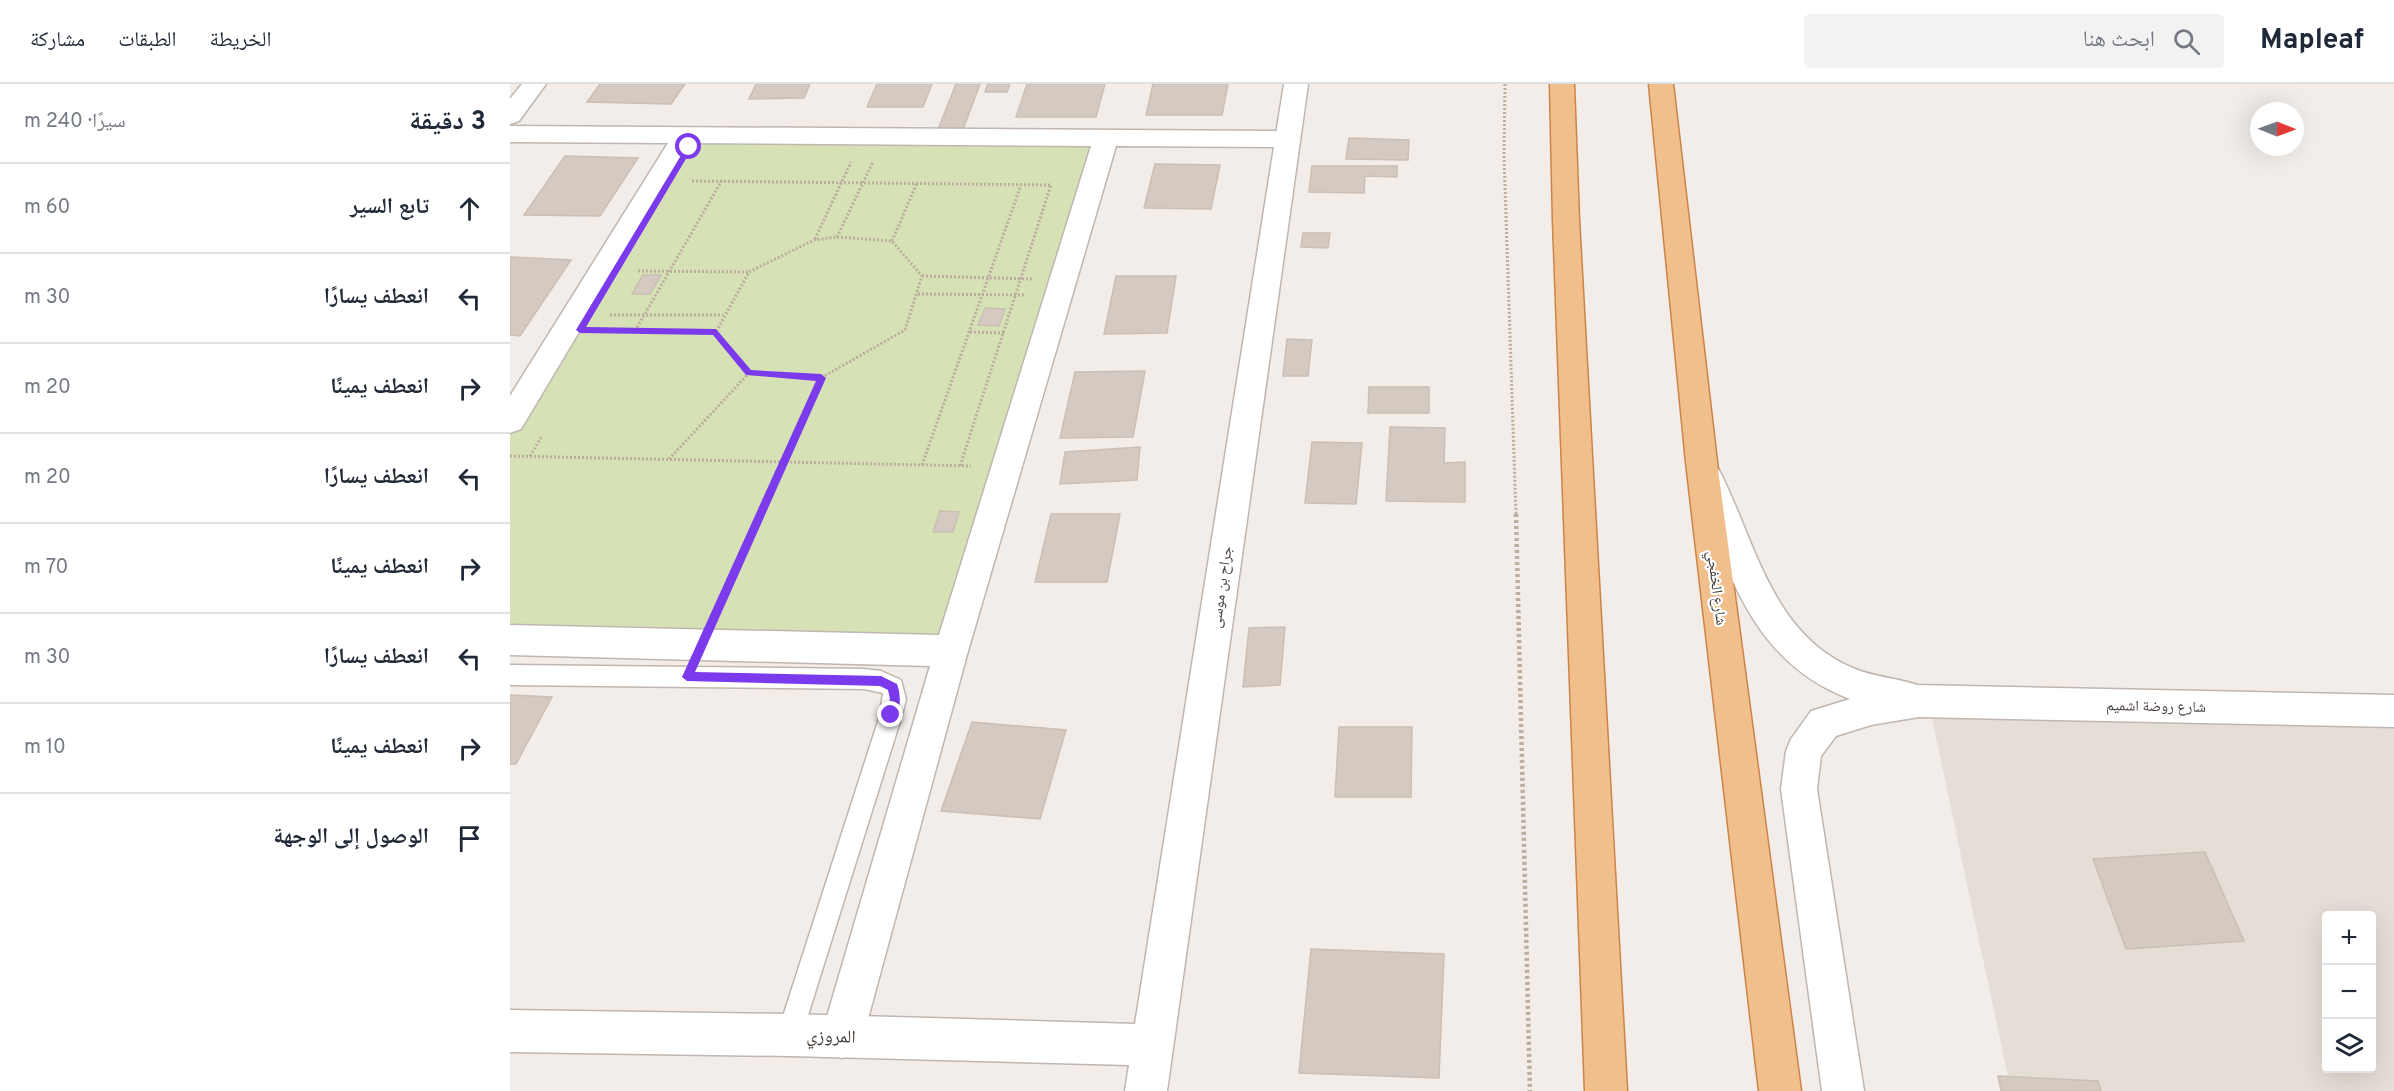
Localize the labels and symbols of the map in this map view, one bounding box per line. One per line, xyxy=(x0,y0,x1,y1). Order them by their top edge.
north arrow xyxy=(2250,102,2304,156)
route start xyxy=(675,133,701,159)
street label: جراح بن موسى xyxy=(1207,544,1238,629)
street label: شارع الخفجي xyxy=(1701,550,1730,627)
street label: شارع روضة اشميم xyxy=(2106,697,2206,718)
route end xyxy=(877,701,903,727)
street label: المروزي xyxy=(806,1025,856,1051)

